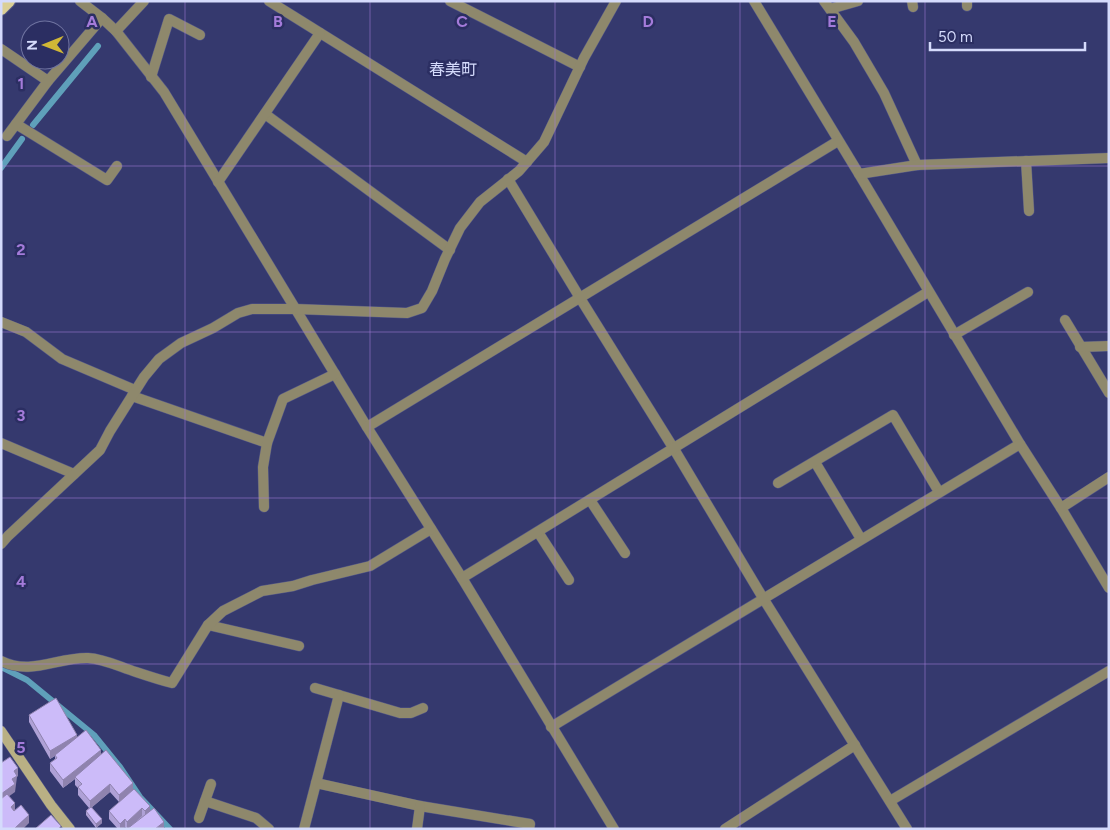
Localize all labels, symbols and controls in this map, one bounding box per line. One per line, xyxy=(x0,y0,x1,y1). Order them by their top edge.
text: A xyxy=(86,12,98,31)
text: B xyxy=(273,12,283,31)
text: C xyxy=(456,12,468,31)
text: D xyxy=(642,12,654,31)
text: E xyxy=(827,12,837,31)
north arrow xyxy=(20,20,70,70)
scale bar xyxy=(930,20,1085,52)
text: 50 m xyxy=(938,28,973,46)
text: N xyxy=(24,40,41,51)
district label: 春美町 xyxy=(429,60,477,79)
text: 1 xyxy=(18,74,24,93)
text: 2 xyxy=(16,240,26,259)
text: 3 xyxy=(17,406,26,425)
text: 4 xyxy=(16,572,26,591)
text: 5 xyxy=(16,738,26,757)

